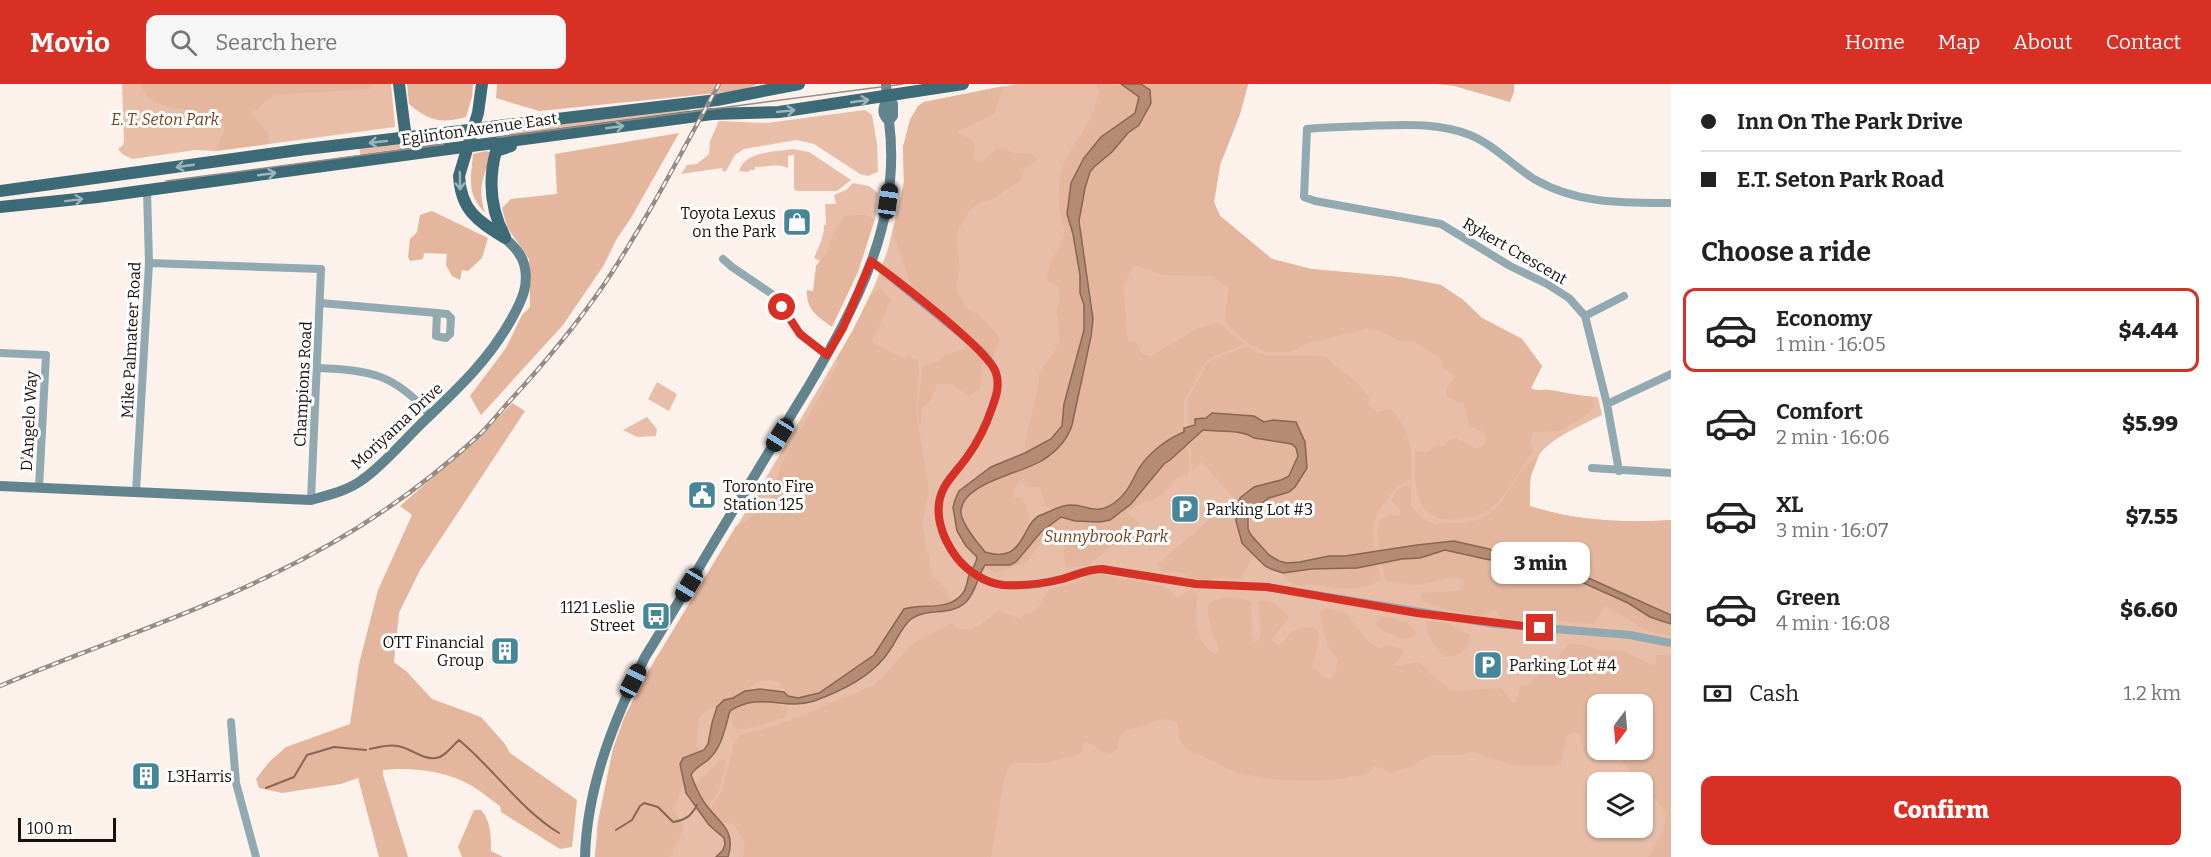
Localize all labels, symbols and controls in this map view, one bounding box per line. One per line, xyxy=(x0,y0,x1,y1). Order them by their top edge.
search box xyxy=(146,15,566,69)
text: Movio xyxy=(30,26,110,59)
icon: search xyxy=(167,26,200,59)
text: Search here xyxy=(215,29,337,56)
text: Home xyxy=(1845,29,1905,55)
text: Map xyxy=(1938,29,1980,55)
text: About xyxy=(2013,29,2073,55)
text: Contact xyxy=(2106,29,2181,55)
one-way arrow xyxy=(850,95,870,106)
one-way arrow xyxy=(775,105,795,116)
text: Inn On The Park Drive xyxy=(1737,108,1963,135)
street label: Eglinton Avenue East xyxy=(400,109,558,149)
park label: E. T. Seton Park xyxy=(111,110,219,129)
one-way arrow xyxy=(604,122,624,133)
one-way arrow xyxy=(368,137,388,148)
one-way arrow xyxy=(176,160,196,171)
text: E.T. Seton Park Road xyxy=(1737,166,1944,193)
one-way arrow xyxy=(256,169,276,180)
one-way arrow xyxy=(455,171,466,191)
car xyxy=(877,182,899,220)
one-way arrow xyxy=(63,194,83,205)
place label: Toyota Lexus on the Park xyxy=(681,204,776,241)
shop icon: Toyota Lexus on the Park xyxy=(781,206,813,238)
street label: Rykert Crescent xyxy=(1459,213,1571,289)
text: Choose a ride xyxy=(1701,236,1871,268)
street label: Mike Palmateer Road xyxy=(117,261,145,419)
route start xyxy=(768,293,795,320)
icon: car xyxy=(1704,303,1758,357)
text: Economy xyxy=(1776,305,1872,332)
text: $4.44 xyxy=(2119,317,2178,344)
street label: Champions Road xyxy=(290,320,316,447)
text: 1 min · 16:05 xyxy=(1776,332,1886,356)
street label: D'Angelo Way xyxy=(17,370,41,472)
street label: Moriyama Drive xyxy=(347,379,447,473)
icon: car xyxy=(1704,396,1758,450)
text: Comfort xyxy=(1776,398,1863,425)
text: $5.99 xyxy=(2122,410,2178,437)
car xyxy=(763,415,797,455)
text: 2 min · 16:06 xyxy=(1776,425,1889,449)
place label: Toronto Fire Station 125 xyxy=(723,477,814,514)
public building icon: Toronto Fire Station 125 xyxy=(686,479,718,511)
icon: car xyxy=(1704,489,1758,543)
text: XL xyxy=(1776,491,1803,518)
parking icon: Parking Lot #3 xyxy=(1169,493,1201,525)
place label: Parking Lot #3 xyxy=(1206,500,1313,519)
text: $7.55 xyxy=(2125,503,2178,530)
text: 3 min · 16:07 xyxy=(1776,518,1888,542)
park label: Sunnybrook Park xyxy=(1044,527,1168,546)
callout: 3 min xyxy=(1490,541,1590,583)
text: 3 min xyxy=(1514,551,1567,575)
car xyxy=(672,565,706,605)
icon: car xyxy=(1704,582,1758,636)
text: Green xyxy=(1776,584,1840,611)
text: $6.60 xyxy=(2120,596,2178,623)
place label: 1121 Leslie Street xyxy=(560,598,635,635)
bus stop icon: 1121 Leslie Street xyxy=(640,600,672,632)
text: 4 min · 16:08 xyxy=(1776,611,1891,635)
route end xyxy=(1526,614,1553,641)
place label: OTT Financial Group xyxy=(382,633,484,670)
building icon: OTT Financial Group xyxy=(489,635,521,667)
parking icon: Parking Lot #4 xyxy=(1472,649,1504,681)
place label: Parking Lot #4 xyxy=(1509,656,1617,675)
car xyxy=(617,661,649,701)
icon: cash xyxy=(1701,677,1734,710)
text: Cash xyxy=(1749,680,1799,707)
text: 1.2 km xyxy=(2123,681,2181,705)
north arrow xyxy=(1587,694,1653,760)
map controls xyxy=(1587,694,1653,838)
building icon: L3Harris xyxy=(130,760,162,792)
place label: L3Harris xyxy=(167,767,232,786)
button: layers xyxy=(1587,772,1653,838)
button: Confirm xyxy=(1701,776,2181,845)
scale bar xyxy=(18,815,116,842)
text: 100 m xyxy=(27,819,72,838)

